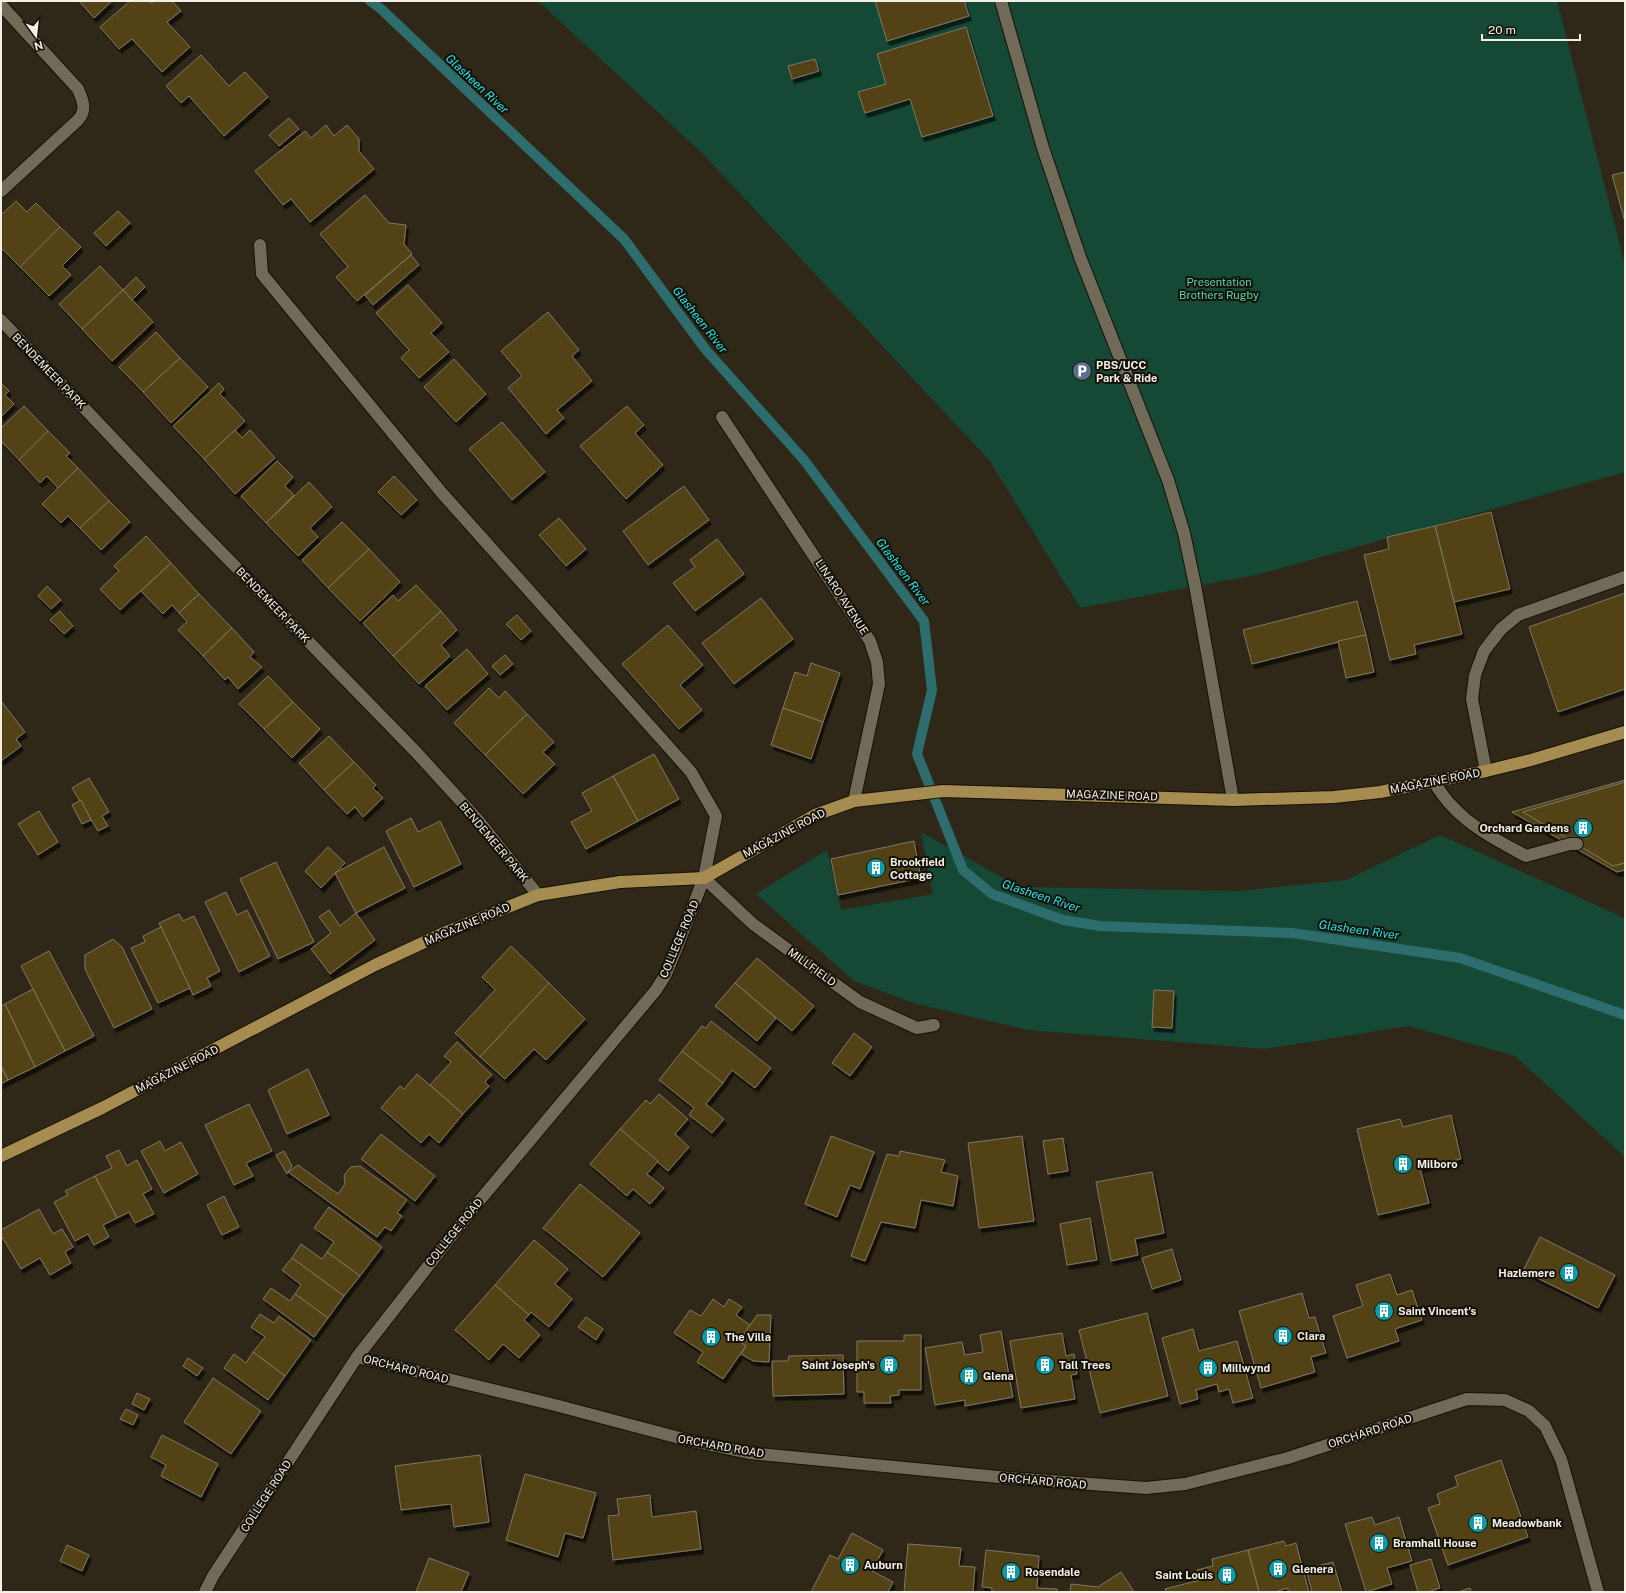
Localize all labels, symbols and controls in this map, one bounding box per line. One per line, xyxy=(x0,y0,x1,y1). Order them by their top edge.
north arrow xyxy=(16,16,56,56)
scale bar xyxy=(1482,16,1580,42)
text: 20 m xyxy=(1488,23,1516,37)
text: N xyxy=(33,39,44,53)
water label: Glasheen River xyxy=(443,51,512,117)
park label: Presentation Brothers Rugby xyxy=(1179,276,1259,301)
water label: Glasheen River xyxy=(670,284,731,357)
street label: BENDEMEER PARK xyxy=(10,331,88,411)
place label: PBS/UCC Park & Ride xyxy=(1096,359,1157,384)
parking icon: PBS/UCC Park & Ride xyxy=(1071,360,1093,382)
water label: Glasheen River xyxy=(873,535,933,609)
street label: LINARO AVENUE xyxy=(813,557,871,637)
street label: BENDEMEER PARK xyxy=(234,565,312,645)
street label: MAGAZINE ROAD xyxy=(1389,766,1481,796)
street label: MAGAZINE ROAD xyxy=(1066,787,1158,803)
street label: BENDEMEER PARK xyxy=(457,800,531,885)
street label: MAGAZINE ROAD xyxy=(741,806,828,860)
building icon: Orchard Gardens xyxy=(1572,817,1594,839)
place label: Orchard Gardens xyxy=(1479,822,1569,834)
place label: Brookfield Cottage xyxy=(890,856,945,881)
building icon: Brookfield Cottage xyxy=(865,857,887,879)
water label: Glasheen River xyxy=(1000,877,1082,915)
street label: COLLEGE ROAD xyxy=(657,898,701,980)
street label: MAGAZINE ROAD xyxy=(423,900,512,947)
water label: Glasheen River xyxy=(1318,917,1401,943)
street label: MILLFIELD xyxy=(786,946,839,989)
street label: MAGAZINE ROAD xyxy=(133,1043,221,1095)
building icon: Milboro xyxy=(1392,1153,1414,1175)
place label: Milboro xyxy=(1417,1158,1458,1170)
street label: COLLEGE ROAD xyxy=(423,1196,485,1268)
building icon: Hazlemere xyxy=(1558,1262,1580,1284)
place label: Hazlemere xyxy=(1498,1267,1555,1279)
building icon: Saint Vincent's xyxy=(1373,1300,1395,1322)
place label: Saint Vincent's xyxy=(1398,1305,1476,1317)
building icon: Clara xyxy=(1272,1325,1294,1347)
building icon: The Villa xyxy=(700,1326,722,1348)
place label: Clara xyxy=(1297,1330,1325,1342)
place label: The Villa xyxy=(725,1331,771,1343)
street label: ORCHARD ROAD xyxy=(362,1353,450,1385)
building icon: Saint Joseph's xyxy=(878,1354,900,1376)
building icon: Tall Trees xyxy=(1034,1354,1056,1376)
building icon: Millwynd xyxy=(1197,1357,1219,1379)
place label: Saint Joseph's xyxy=(801,1359,875,1371)
place label: Tall Trees xyxy=(1059,1359,1111,1371)
place label: Millwynd xyxy=(1222,1362,1270,1374)
building icon: Glena xyxy=(958,1365,980,1387)
place label: Glena xyxy=(983,1370,1014,1382)
street label: ORCHARD ROAD xyxy=(1327,1412,1414,1450)
street label: ORCHARD ROAD xyxy=(677,1433,765,1460)
street label: COLLEGE ROAD xyxy=(238,1458,294,1534)
street label: ORCHARD ROAD xyxy=(999,1471,1087,1491)
building icon: Meadowbank xyxy=(1467,1512,1489,1534)
place label: Meadowbank xyxy=(1492,1517,1562,1529)
building icon: Bramhall House xyxy=(1368,1532,1390,1554)
place label: Bramhall House xyxy=(1393,1537,1477,1549)
building icon: Auburn xyxy=(839,1554,861,1576)
building icon: Glenera xyxy=(1267,1558,1289,1580)
place label: Auburn xyxy=(864,1559,903,1571)
building icon: Rosendale xyxy=(1000,1561,1022,1583)
place label: Glenera xyxy=(1292,1563,1333,1575)
building icon: Saint Louis xyxy=(1216,1564,1238,1586)
place label: Rosendale xyxy=(1025,1566,1080,1578)
place label: Saint Louis xyxy=(1155,1569,1213,1581)

